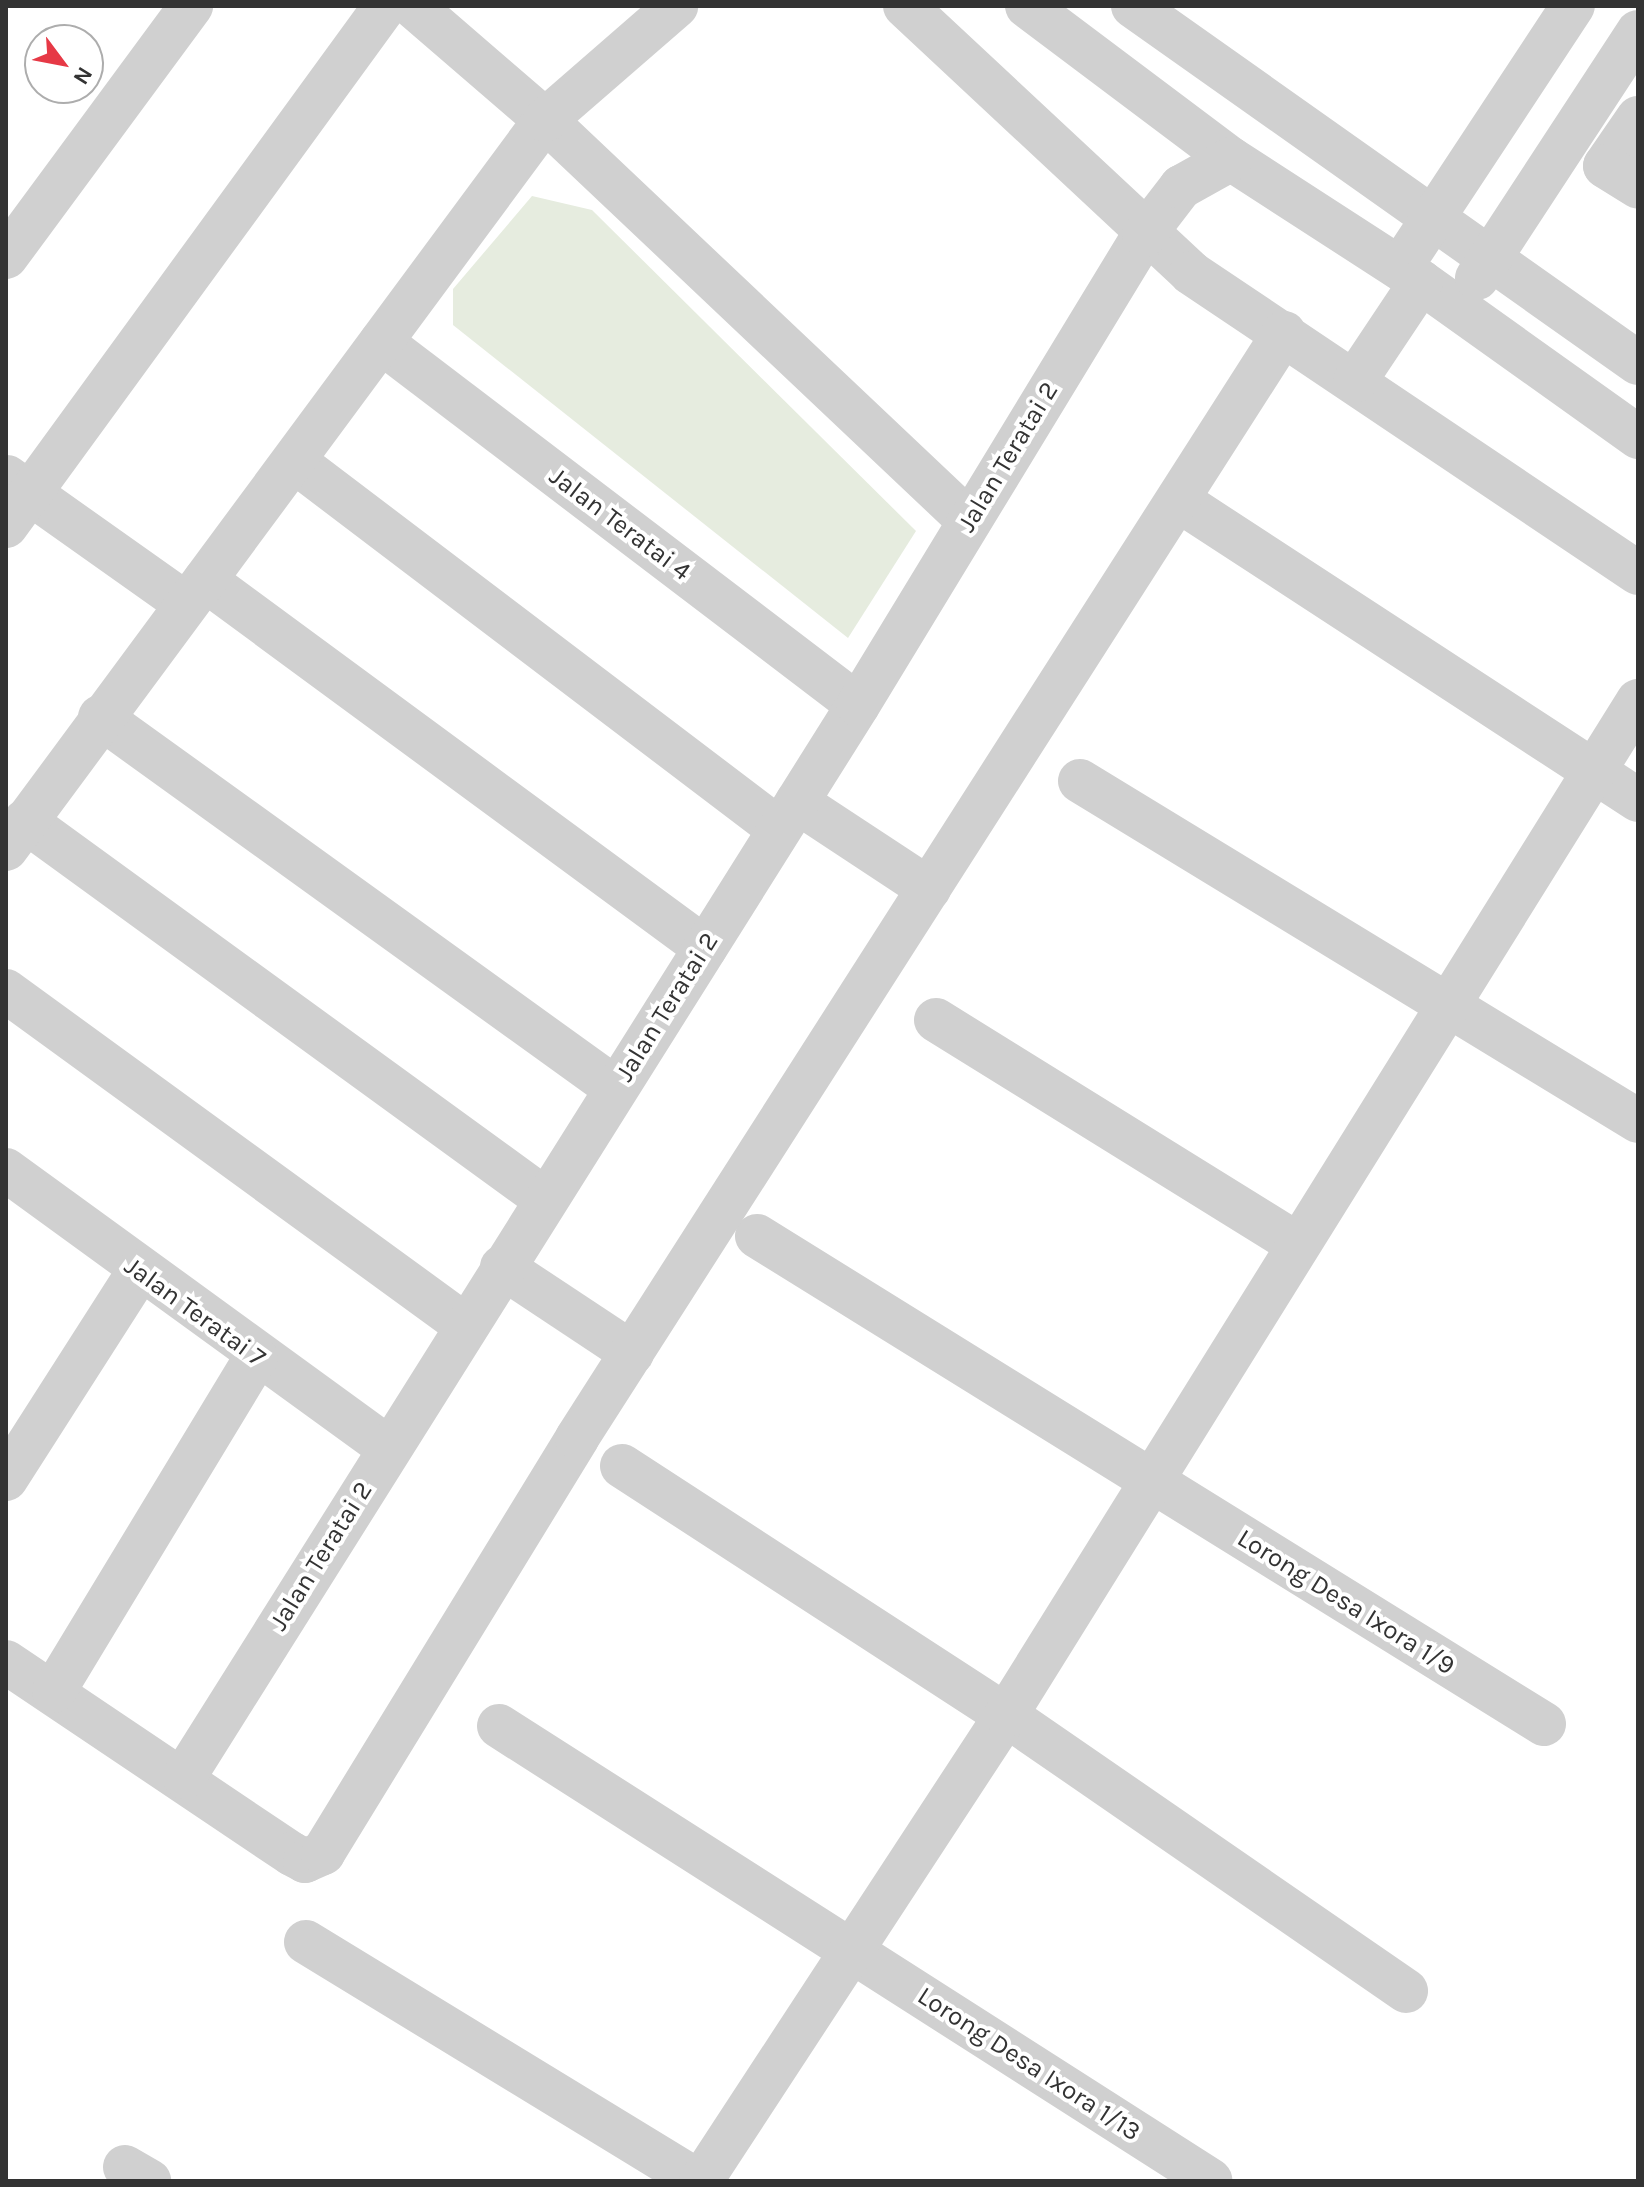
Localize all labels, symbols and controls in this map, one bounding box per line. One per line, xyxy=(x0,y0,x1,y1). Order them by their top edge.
north arrow xyxy=(24,24,104,104)
text: N xyxy=(67,62,98,89)
street label: Jalan Teratai 2 xyxy=(951,376,1065,538)
street label: Jalan Teratai 4 xyxy=(543,461,697,587)
street label: Jalan Teratai 2 xyxy=(609,927,725,1087)
street label: Jalan Teratai 7 xyxy=(118,1250,272,1374)
street label: Jalan Teratai 2 xyxy=(263,1476,379,1636)
street label: Lorong Desa Ixora 1/9 xyxy=(1231,1522,1461,1682)
street label: Lorong Desa Ixora 1/13 xyxy=(912,1980,1146,2148)

